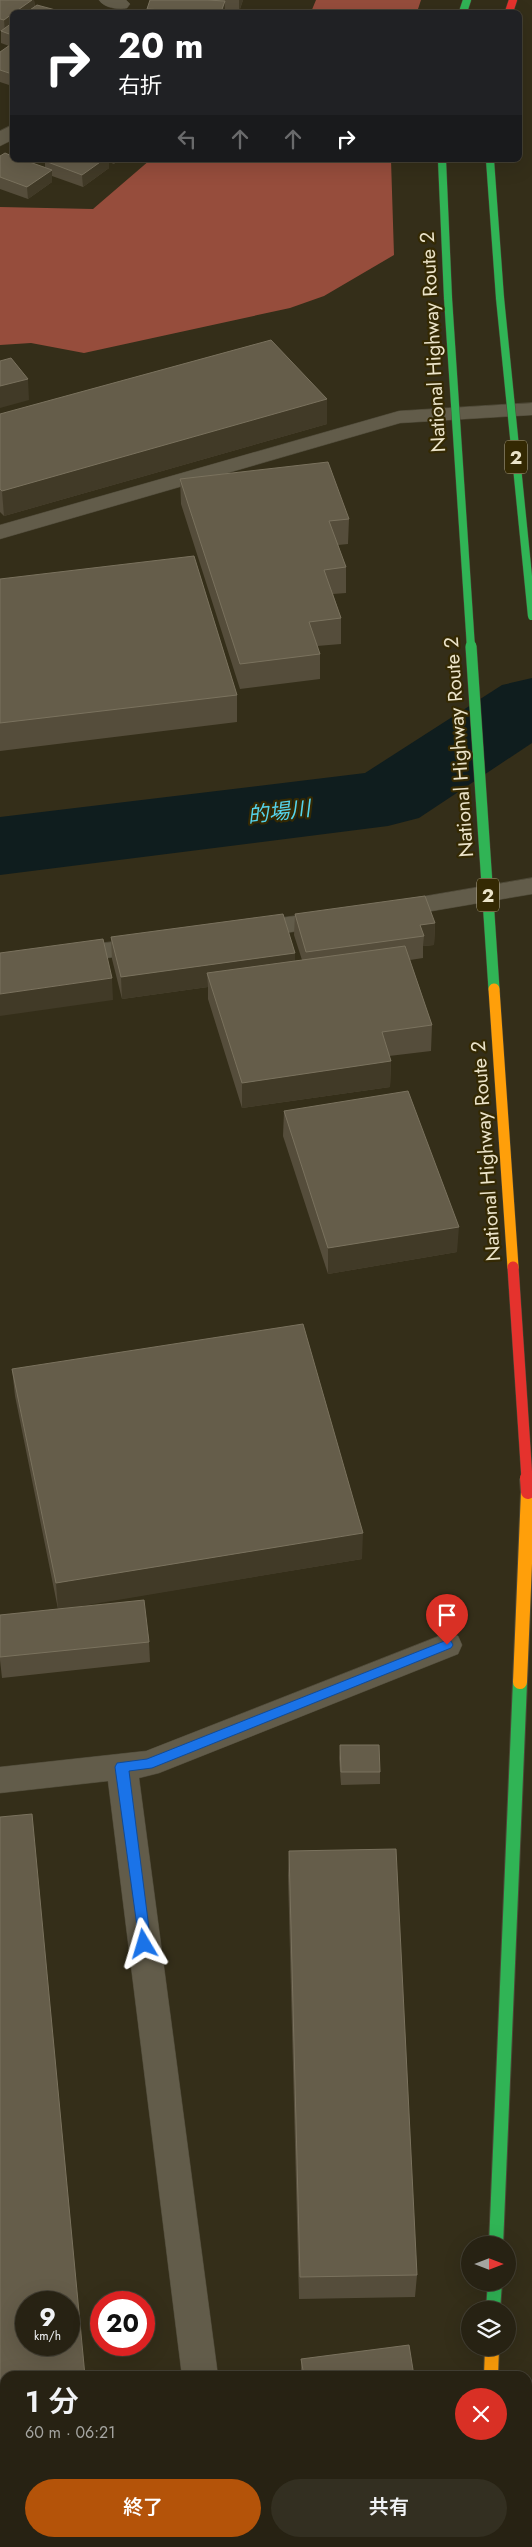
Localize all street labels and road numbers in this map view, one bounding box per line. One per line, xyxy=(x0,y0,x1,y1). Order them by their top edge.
street label: National Highway Route 2 xyxy=(413,231,453,453)
road number: 2 xyxy=(505,441,527,474)
street label: National Highway Route 2 xyxy=(437,636,481,858)
road number: 2 xyxy=(477,878,499,912)
street label: National Highway Route 2 xyxy=(464,1040,508,1262)

